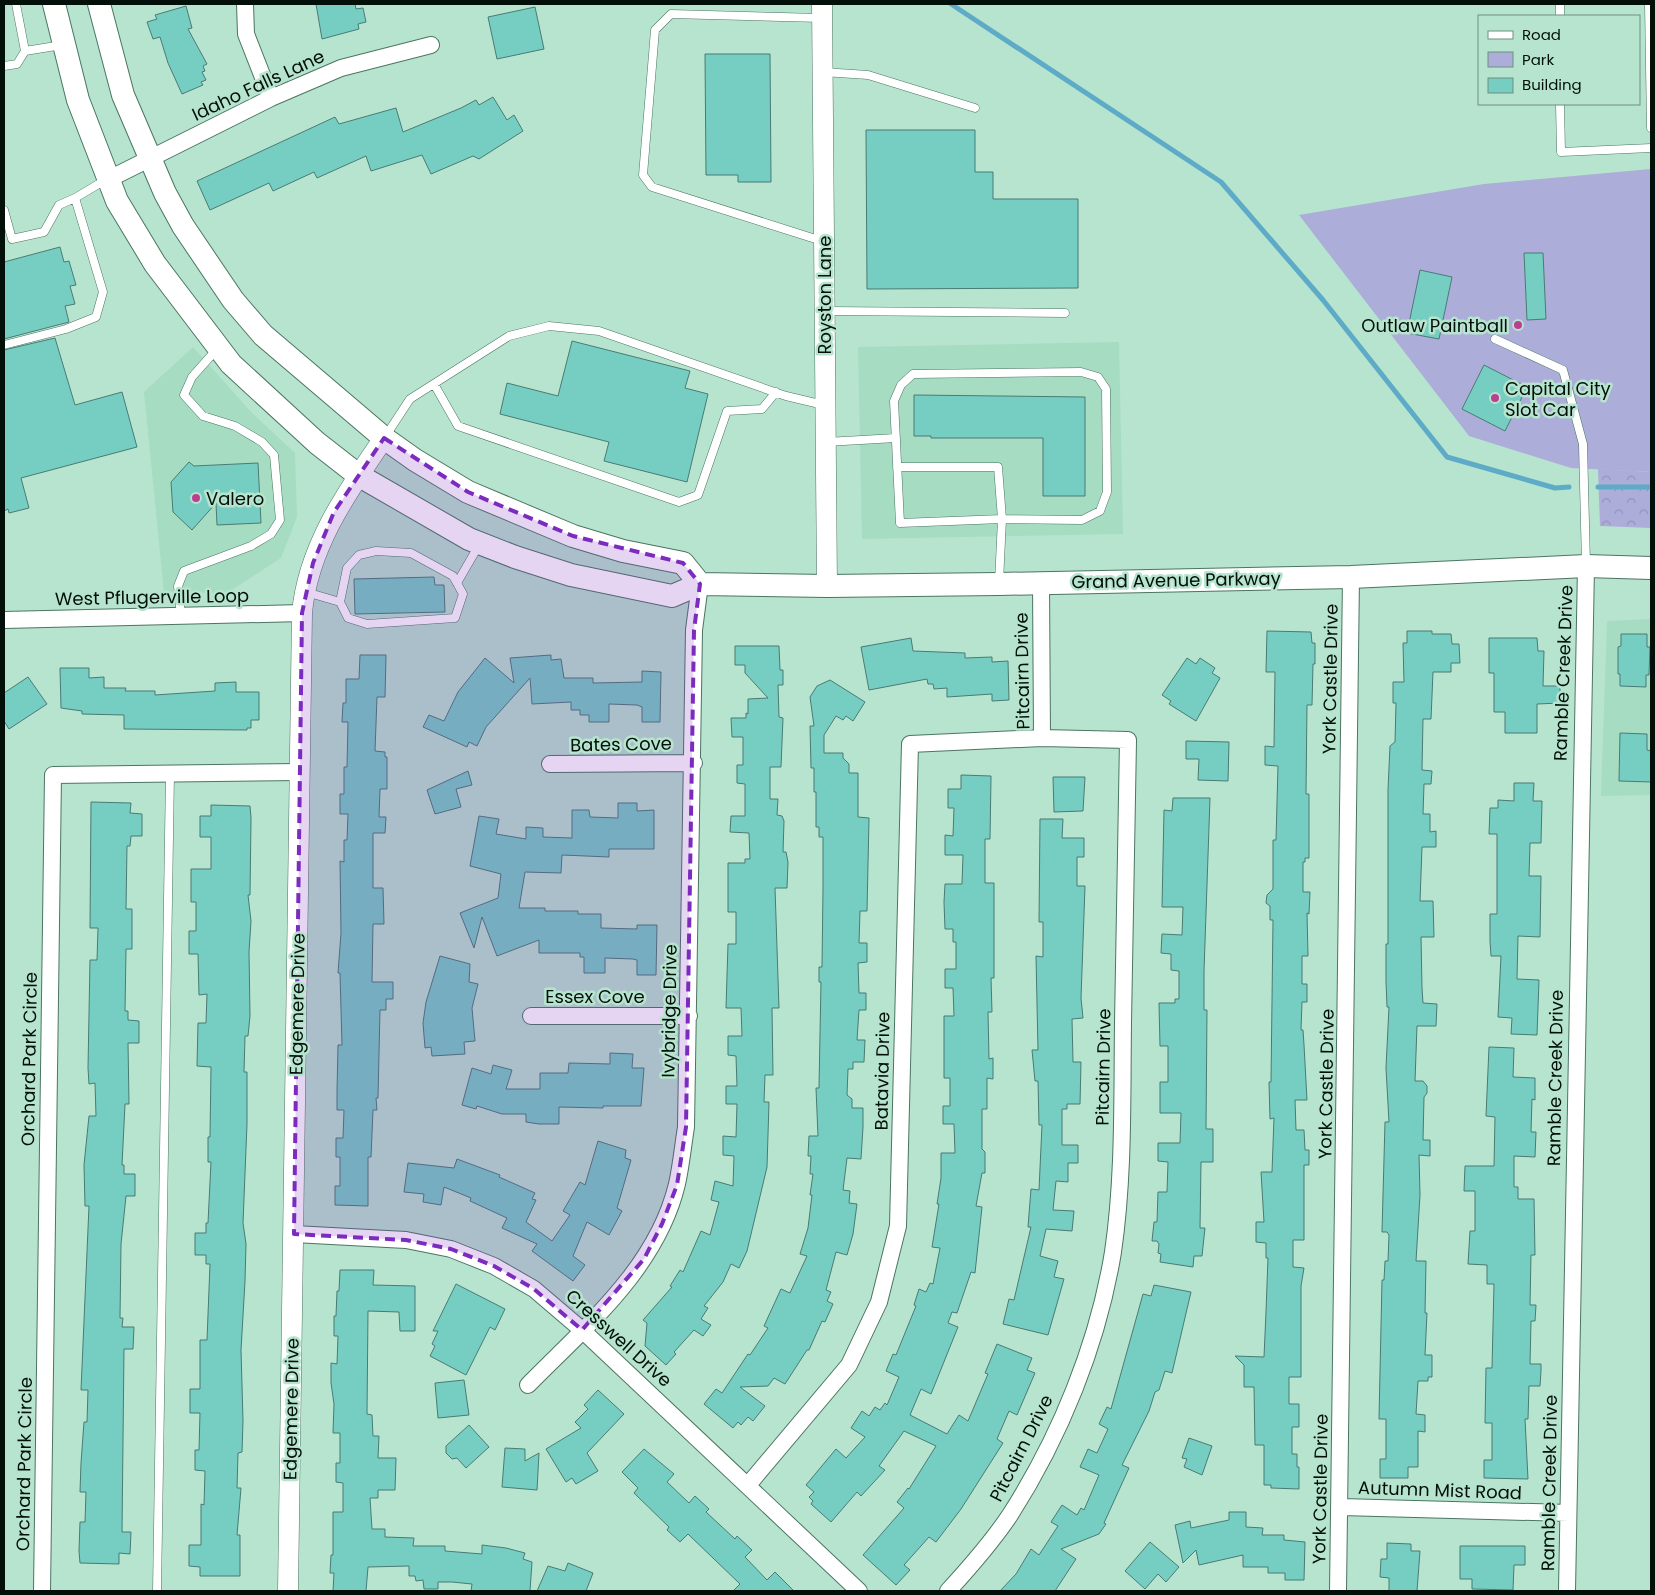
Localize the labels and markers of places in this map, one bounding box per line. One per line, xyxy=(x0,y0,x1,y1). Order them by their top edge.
place label: Outlaw Paintball xyxy=(1361,313,1508,338)
marker: Outlaw Paintball xyxy=(1512,319,1524,331)
place label: Capital City Slot Car xyxy=(1505,376,1611,422)
marker: Capital City Slot Car xyxy=(1489,392,1501,404)
place label: Valero xyxy=(206,486,264,511)
marker: Valero xyxy=(190,492,202,504)

